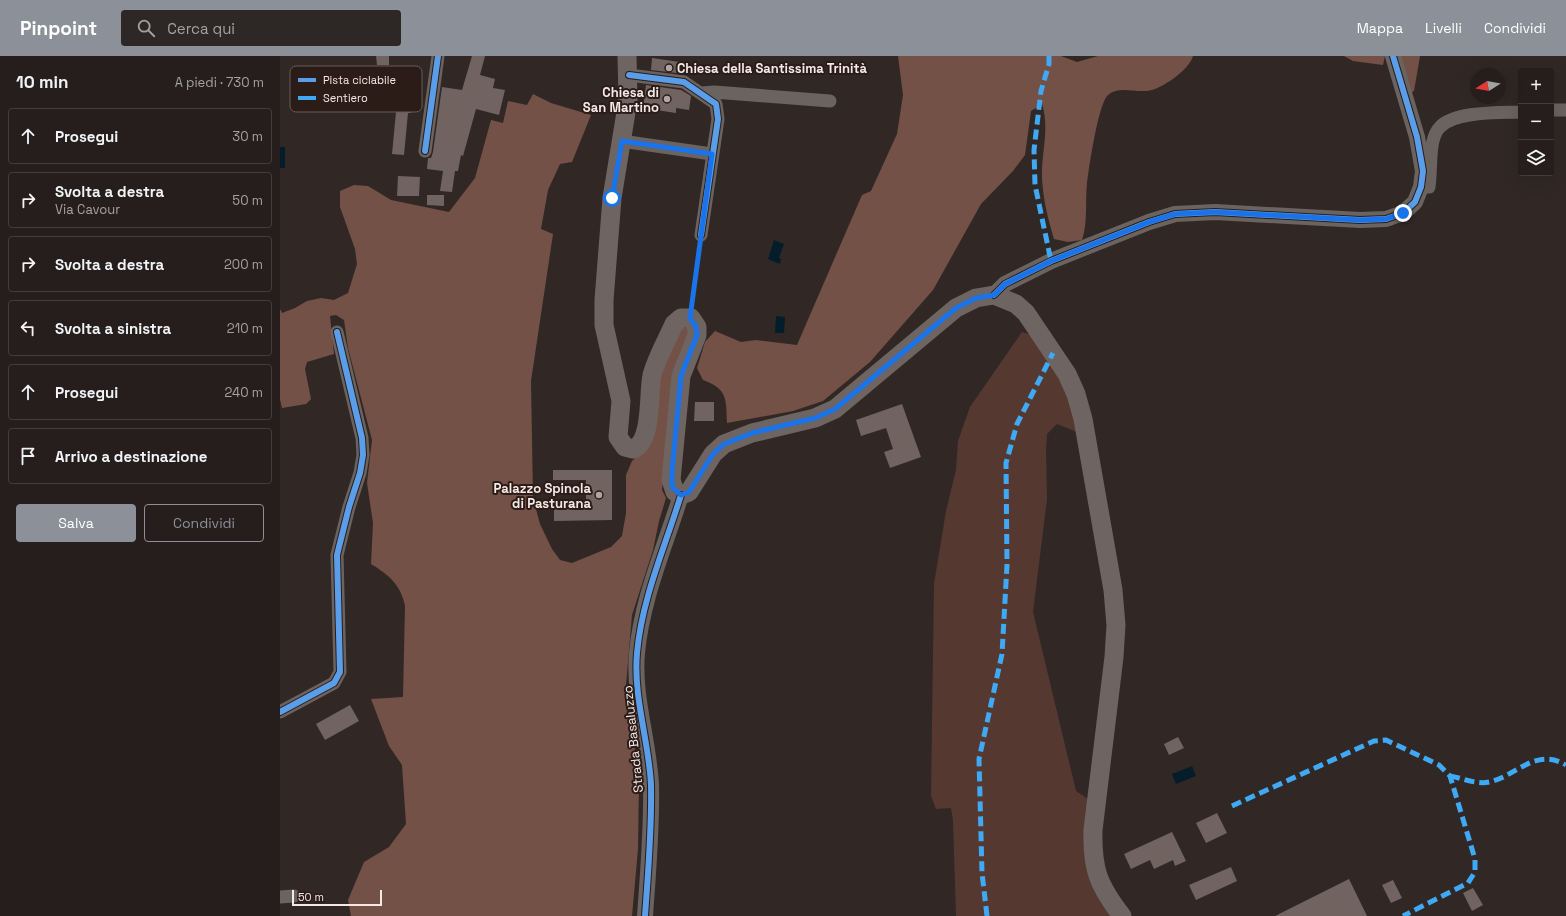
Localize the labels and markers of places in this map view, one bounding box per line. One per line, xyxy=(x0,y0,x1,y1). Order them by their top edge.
place label: Chiesa della Santissima Trinità xyxy=(677,60,867,77)
marker: Chiesa della Santissima Trinità xyxy=(664,63,674,73)
place label: Chiesa di San Martino xyxy=(583,84,659,116)
marker: Chiesa di San Martino xyxy=(662,94,672,104)
place label: Palazzo Spinola di Pasturana xyxy=(494,480,591,512)
marker: Palazzo Spinola di Pasturana xyxy=(594,490,604,500)

